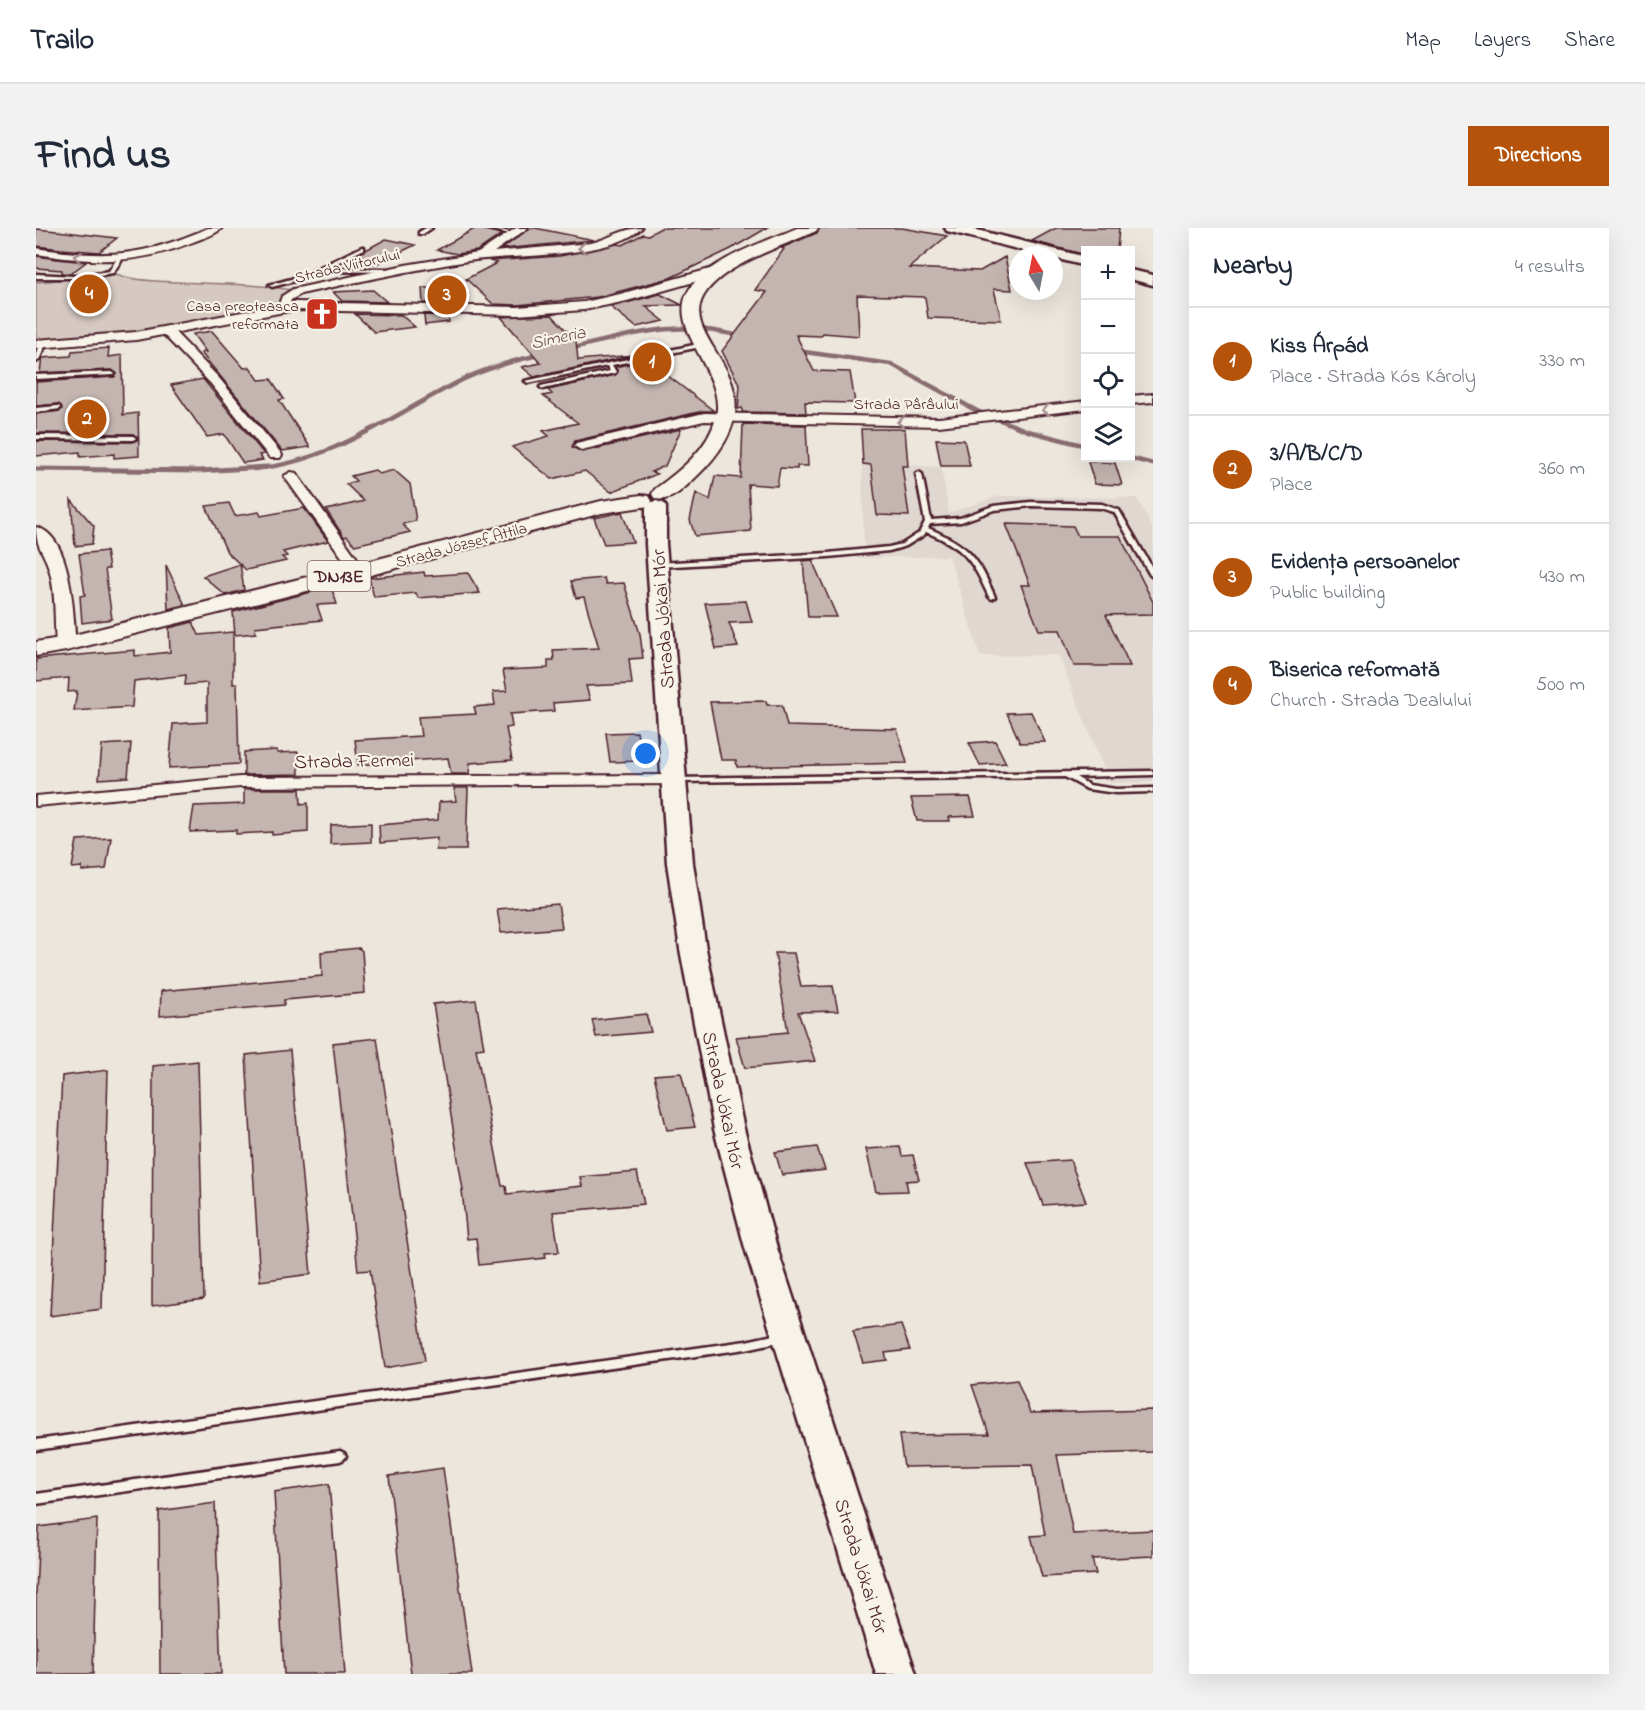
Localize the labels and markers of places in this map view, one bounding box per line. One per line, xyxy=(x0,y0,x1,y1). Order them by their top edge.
pin: 4 xyxy=(70,272,108,316)
pin: 3 xyxy=(428,272,466,318)
place label: Casa preoteasca reformata xyxy=(187,295,299,337)
church icon: Casa preoteasca reformata xyxy=(304,296,340,332)
pin: 1 xyxy=(632,340,672,384)
pin: 2 xyxy=(68,396,106,441)

